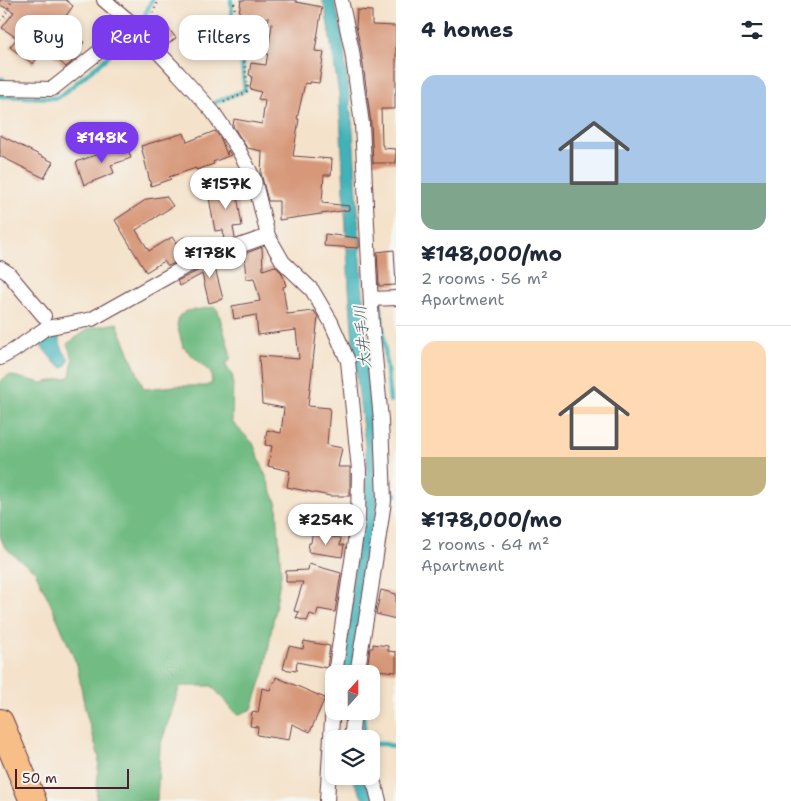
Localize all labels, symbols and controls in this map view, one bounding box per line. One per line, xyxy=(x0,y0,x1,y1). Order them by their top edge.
chip: Buy xyxy=(15,15,82,60)
chip: Rent xyxy=(92,15,169,60)
chip: Filters xyxy=(179,15,269,60)
text: 4 homes xyxy=(421,16,513,44)
icon: filters xyxy=(738,16,766,44)
icon: home xyxy=(549,108,639,198)
pin: ¥148K xyxy=(67,121,137,164)
text: ¥148K xyxy=(76,127,128,148)
pin: ¥157K xyxy=(191,168,261,210)
text: ¥157K xyxy=(201,173,251,194)
pin: ¥178K xyxy=(175,236,245,279)
text: ¥148,000/mo xyxy=(421,240,562,268)
text: ¥178K xyxy=(184,242,236,263)
text: 2 rooms · 56 m² xyxy=(421,268,548,289)
text: Apartment xyxy=(421,289,504,310)
water label: 大井手川 xyxy=(349,304,376,370)
icon: home xyxy=(549,373,639,463)
pin: ¥254K xyxy=(291,504,361,546)
text: ¥178,000/mo xyxy=(421,506,562,534)
text: ¥254K xyxy=(299,509,353,530)
text: 2 rooms · 64 m² xyxy=(421,534,549,555)
text: Apartment xyxy=(421,555,504,576)
north arrow xyxy=(325,665,380,720)
map controls xyxy=(325,665,380,785)
button: layers xyxy=(325,730,380,785)
scale bar xyxy=(15,766,129,789)
text: 50 m xyxy=(22,769,57,787)

